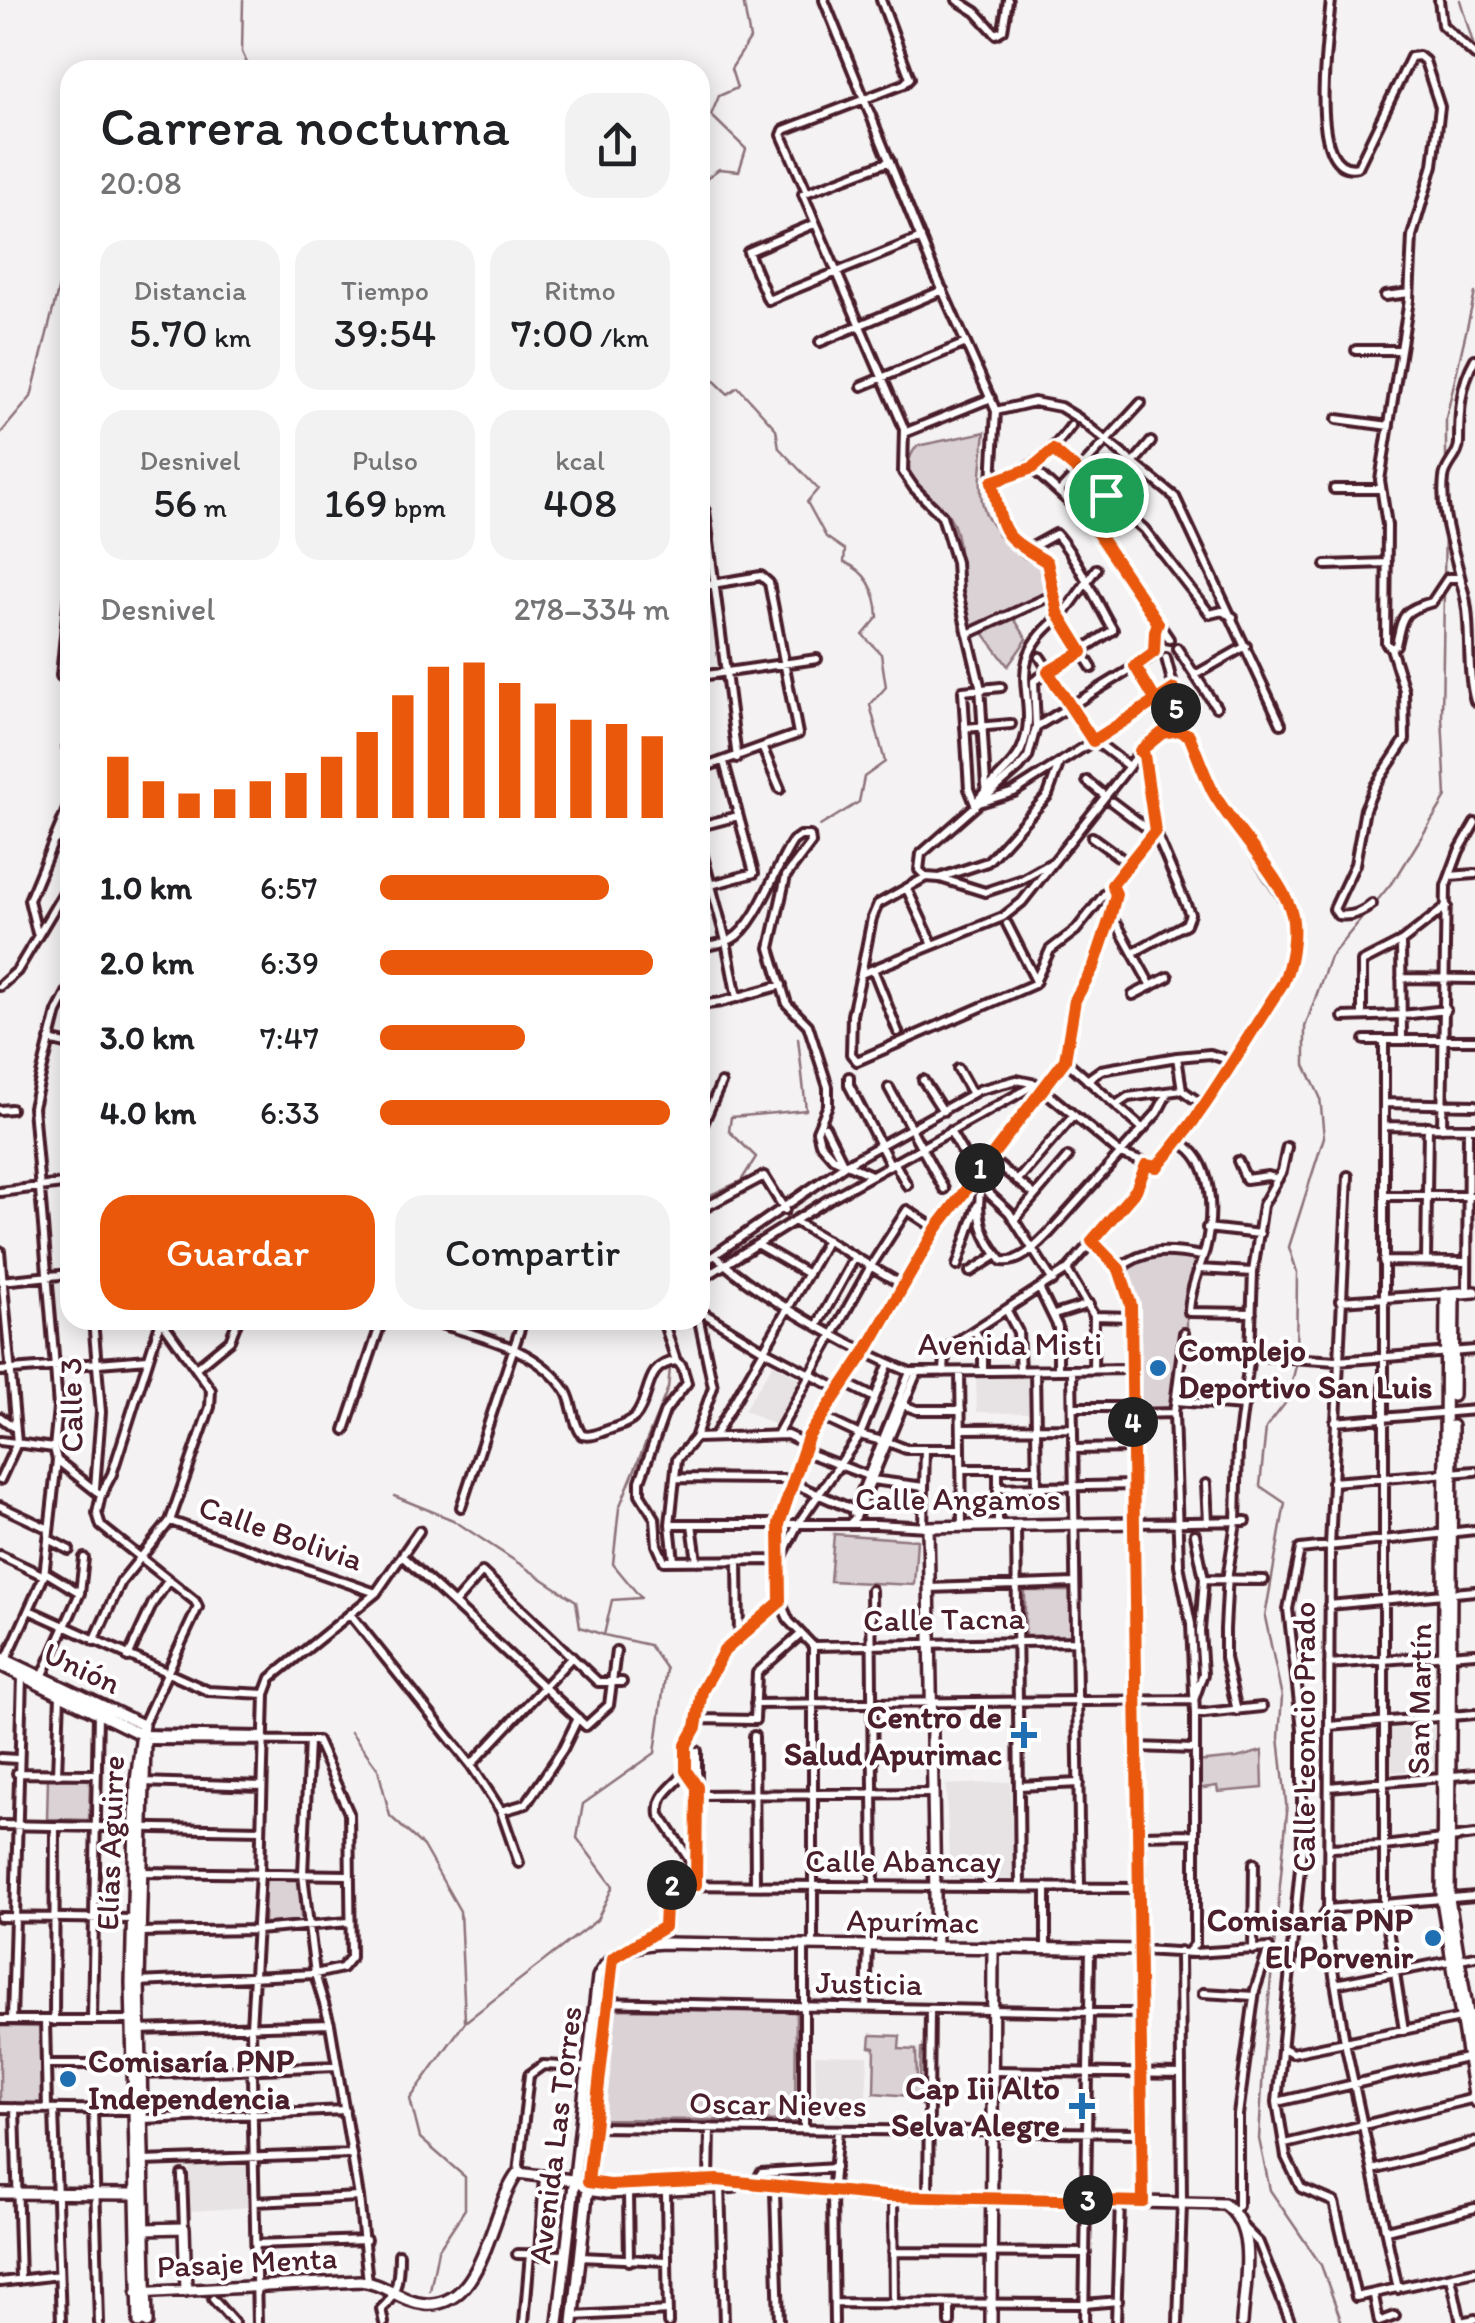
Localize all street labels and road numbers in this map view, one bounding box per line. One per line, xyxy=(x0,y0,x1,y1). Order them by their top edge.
street label: Avenida Misti xyxy=(918,1325,1102,1363)
street label: Calle 3 xyxy=(51,1357,91,1453)
street label: Calle Angamos xyxy=(855,1480,1061,1518)
street label: Calle Bolivia xyxy=(194,1487,368,1579)
street label: Calle Tacna xyxy=(863,1599,1026,1639)
street label: Calle Leoncio Prado xyxy=(1285,1601,1323,1873)
street label: San Martín xyxy=(1399,1623,1439,1775)
street label: Unión xyxy=(37,1634,127,1702)
street label: Elías Aguirre xyxy=(88,1755,132,1931)
street label: Calle Abancay xyxy=(805,1842,1001,1880)
street label: Apurímac xyxy=(846,1901,980,1941)
street label: Justicia xyxy=(815,1963,923,2003)
street label: Avenida Las Torres xyxy=(520,2004,590,2266)
street label: Oscar Nieves xyxy=(689,2083,867,2125)
street label: Pasaje Menta xyxy=(156,2238,339,2286)

